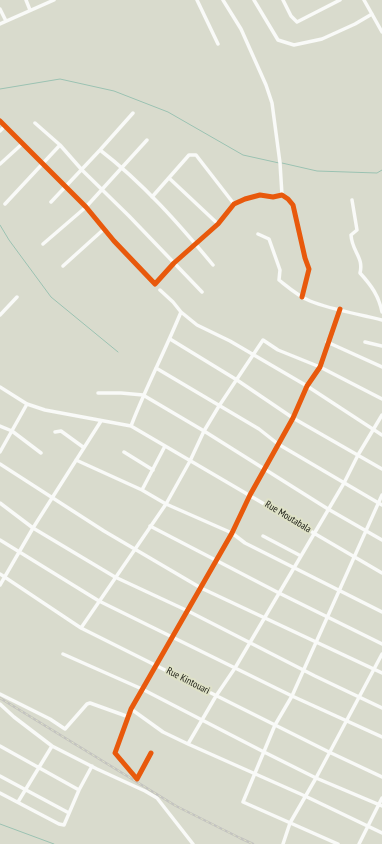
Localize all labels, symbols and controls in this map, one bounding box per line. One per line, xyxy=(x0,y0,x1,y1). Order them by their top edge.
street label: Rue Moutabala xyxy=(263,499,313,535)
street label: Rue Kintouari xyxy=(164,665,212,697)

